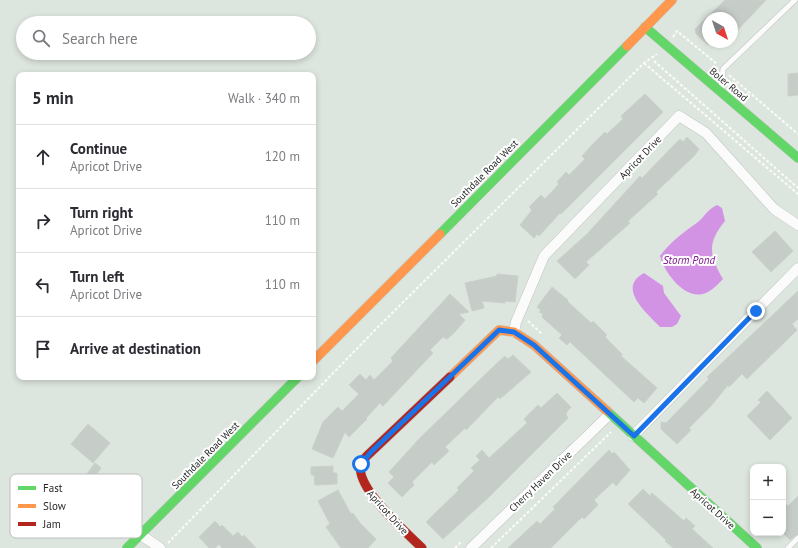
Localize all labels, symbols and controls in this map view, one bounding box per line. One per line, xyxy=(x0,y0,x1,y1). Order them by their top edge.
north arrow xyxy=(702,12,738,48)
search box xyxy=(16,16,316,60)
icon: search xyxy=(30,27,52,49)
text: Search here xyxy=(62,29,138,48)
street label: Boler Road xyxy=(707,64,751,104)
text: 5 min xyxy=(32,87,73,109)
text: Walk · 340 m xyxy=(228,90,300,107)
street label: Apricot Drive xyxy=(616,133,664,182)
street label: Southdale Road West xyxy=(448,136,521,210)
text: Continue xyxy=(70,139,127,158)
icon: ahead xyxy=(32,146,54,168)
text: 120 m xyxy=(265,148,300,165)
text: Apricot Drive xyxy=(70,158,142,175)
text: Turn right xyxy=(70,203,133,222)
icon: right xyxy=(32,210,54,232)
text: 110 m xyxy=(265,212,300,229)
text: Apricot Drive xyxy=(70,222,142,239)
water label: Storm Pond xyxy=(663,253,715,267)
text: Turn left xyxy=(70,267,124,286)
icon: left xyxy=(32,274,54,296)
text: 110 m xyxy=(265,276,300,293)
text: Apricot Drive xyxy=(70,286,142,303)
route end xyxy=(747,302,765,320)
icon: arrive xyxy=(32,338,54,360)
text: Arrive at destination xyxy=(70,339,201,358)
street label: Southdale Road West xyxy=(169,418,242,492)
street label: Cherry Haven Drive xyxy=(506,448,574,515)
route start xyxy=(352,455,370,473)
map controls xyxy=(750,464,786,536)
button: + xyxy=(750,464,786,500)
legend xyxy=(10,474,142,538)
text: Fast xyxy=(43,481,63,495)
street label: Apricot Drive xyxy=(688,485,738,532)
street label: Apricot Drive xyxy=(364,487,411,537)
text: Slow xyxy=(43,499,66,513)
button: − xyxy=(750,500,786,536)
text: Jam xyxy=(42,517,61,531)

